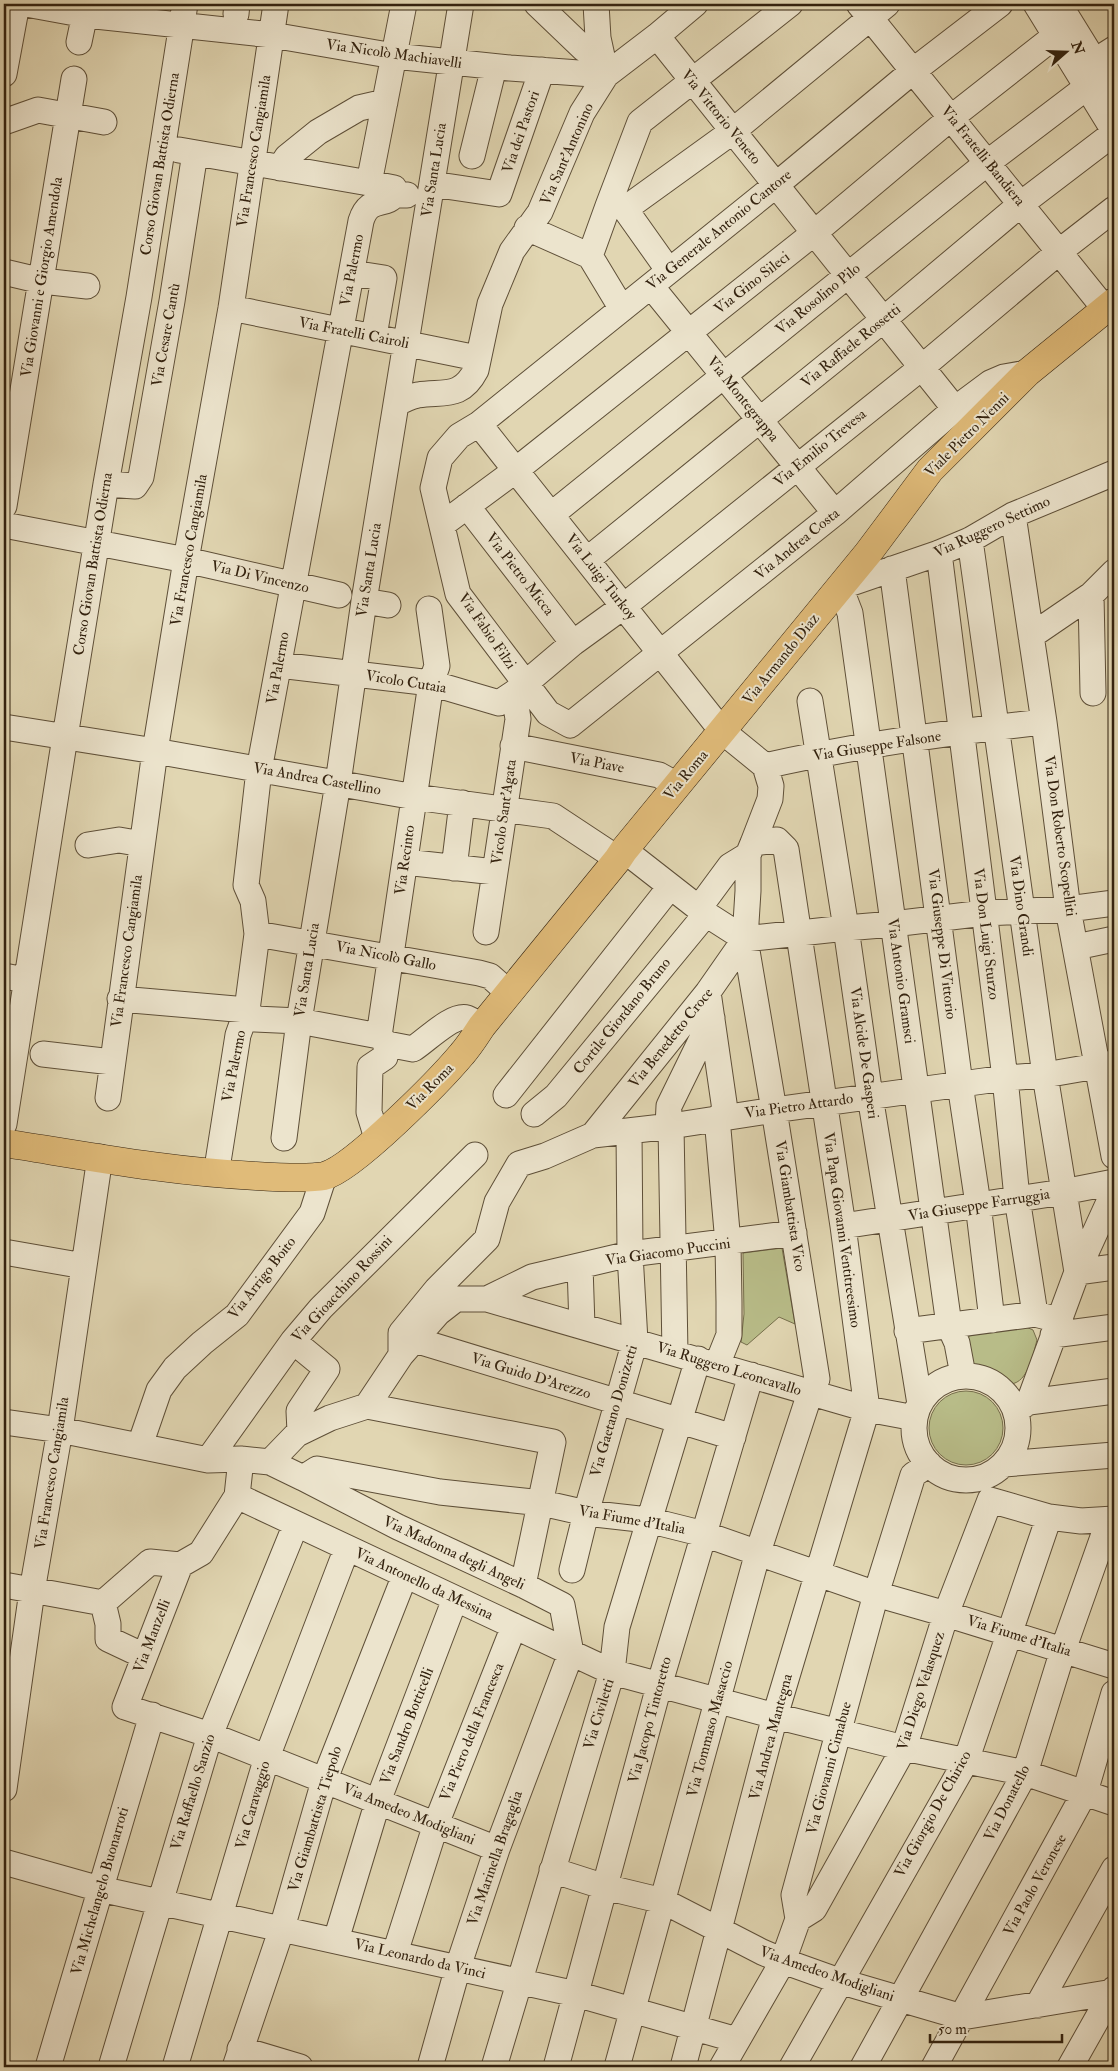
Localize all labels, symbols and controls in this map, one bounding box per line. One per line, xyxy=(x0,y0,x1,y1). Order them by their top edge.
north arrow xyxy=(1040,28,1090,78)
street label: Via Nicolò Machiavelli xyxy=(325,35,463,73)
text: N xyxy=(1067,38,1088,57)
street label: Via Vittorio Veneto xyxy=(677,66,765,168)
street label: Corso Giovan Battista Odierna xyxy=(136,70,184,257)
street label: Via Francesco Cangiamila xyxy=(233,73,276,229)
street label: Via dei Pastori xyxy=(498,88,544,176)
street label: Via Sant'Antonino xyxy=(536,100,598,208)
street label: Via Fratelli Bandiera xyxy=(937,102,1030,211)
street label: Via Santa Lucia xyxy=(417,121,451,218)
street label: Via Generale Antonio Cantore xyxy=(642,165,796,295)
street label: Via Giovanni e Giorgio Amendola xyxy=(17,175,67,379)
street label: Via Palermo xyxy=(336,232,368,308)
street label: Via Gino Sileci xyxy=(710,248,794,318)
street label: Via Rosolino Pilo xyxy=(772,259,864,339)
street label: Via Cesare Cantù xyxy=(148,282,184,388)
street label: Via Raffaele Rossetti xyxy=(797,300,905,392)
street label: Via Fratelli Cairoli xyxy=(297,313,411,353)
street label: Via Montegrappa xyxy=(702,352,784,447)
street label: Viale Pietro Nenni xyxy=(921,389,1013,481)
street label: Via Emilio Trevesa xyxy=(770,404,871,491)
street label: Corso Giovan Battista Odierna xyxy=(69,470,117,657)
street label: Via Francesco Cangiamila xyxy=(166,472,212,628)
street label: Via Ruggero Settimo xyxy=(931,492,1053,562)
street label: Via Andrea Costa xyxy=(751,503,844,584)
street label: Via Santa Lucia xyxy=(352,521,386,618)
street label: Via Pietro Micca xyxy=(482,529,559,620)
street label: Via Luigi Turkoy xyxy=(561,530,641,624)
street label: Via Di Vincenzo xyxy=(209,556,311,598)
street label: Via Fabio Filzi xyxy=(454,589,520,673)
street label: Via Armando Diaz xyxy=(738,610,824,708)
street label: Via Palermo xyxy=(262,630,294,706)
street label: Vicolo Cutaia xyxy=(364,666,449,698)
street label: Via Giuseppe Falsone xyxy=(812,726,943,767)
street label: Via Roma xyxy=(660,745,713,804)
street label: Via Piave xyxy=(568,748,626,778)
street label: Via Don Roberto Scopelliti xyxy=(1038,754,1081,918)
street label: Vicolo Sant'Agata xyxy=(487,757,521,866)
street label: Via Andrea Castellino xyxy=(252,758,382,800)
street label: Via Recinto xyxy=(391,824,419,896)
street label: Via Dino Grandi xyxy=(1005,854,1037,958)
street label: Via Don Luigi Sturzo xyxy=(969,867,1003,1001)
street label: Via Giuseppe Di Vittorio xyxy=(922,868,961,1021)
street label: Via Francesco Cangiamila xyxy=(107,873,147,1029)
street label: Via Antonio Gramsci xyxy=(883,917,919,1045)
street label: Via Santa Lucia xyxy=(290,921,324,1018)
street label: Via Nicolò Gallo xyxy=(334,937,438,975)
street label: Cortile Giordano Bruno xyxy=(569,954,675,1078)
street label: Via Benedetto Croce xyxy=(625,984,717,1092)
street label: Via Alcide De Gasperi xyxy=(844,986,883,1120)
street label: Via Palermo xyxy=(218,1028,250,1104)
street label: Via Roma xyxy=(402,1059,458,1115)
street label: Via Pietro Attardo xyxy=(744,1089,854,1123)
street label: Via Papa Giovanni Ventitreesimo xyxy=(818,1131,865,1329)
street label: Via Giambattista Vico xyxy=(770,1139,810,1273)
street label: Via Giuseppe Farruggia xyxy=(907,1184,1052,1227)
street label: Via Gioacchino Rossini xyxy=(287,1231,397,1347)
street label: Via Arrigo Boito xyxy=(224,1233,300,1323)
street label: Via Giacomo Puccini xyxy=(604,1234,732,1270)
street label: Via Ruggero Leoncavallo xyxy=(654,1338,804,1400)
street label: Via Gaetano Donizetti xyxy=(586,1343,642,1479)
street label: Via Guido D'Arezzo xyxy=(469,1349,593,1403)
street label: Via Francesco Cangiamila xyxy=(31,1395,74,1551)
street label: Via Fiume d'Italia xyxy=(577,1501,688,1539)
street label: Via Madonna degli Angeli xyxy=(380,1512,528,1594)
street label: Via Antonello da Messina xyxy=(352,1544,497,1625)
street label: Via Manzelli xyxy=(129,1596,175,1676)
street label: Via Fiume d'Italia xyxy=(965,1611,1074,1661)
street label: Via Diego Velasquez xyxy=(893,1629,949,1753)
street label: Via Jacopo Tintoretto xyxy=(624,1655,677,1786)
street label: Via Piero della Francesca xyxy=(436,1659,509,1804)
street label: Via Tommaso Masaccio xyxy=(683,1659,737,1799)
street label: Via Sandro Botticelli xyxy=(376,1665,438,1787)
street label: Via Andrea Mantegna xyxy=(745,1671,797,1802)
street label: Via Civiletti xyxy=(579,1676,619,1752)
street label: Via Giovanni Cimabue xyxy=(802,1700,856,1836)
street label: Via Raffaello Sanzio xyxy=(166,1732,220,1852)
street label: Via Giambattista Tiepolo xyxy=(284,1744,347,1895)
street label: Via Giorgio De Chirico xyxy=(890,1747,976,1881)
street label: Via Caravaggio xyxy=(231,1759,275,1851)
street label: Via Donatello xyxy=(980,1762,1034,1844)
street label: Via Amedeo Modigliani xyxy=(340,1779,478,1849)
street label: Via Marinella Bragaglia xyxy=(463,1787,527,1928)
street label: Via Michelangelo Buonarroti xyxy=(67,1805,133,1977)
street label: Via Paolo Veronese xyxy=(999,1831,1071,1939)
street label: Via Leonardo da Vinci xyxy=(352,1935,488,1983)
street label: Via Amedeo Modigliani xyxy=(757,1942,897,2006)
scale bar xyxy=(930,2011,1063,2043)
text: 50 m xyxy=(938,2020,967,2039)

